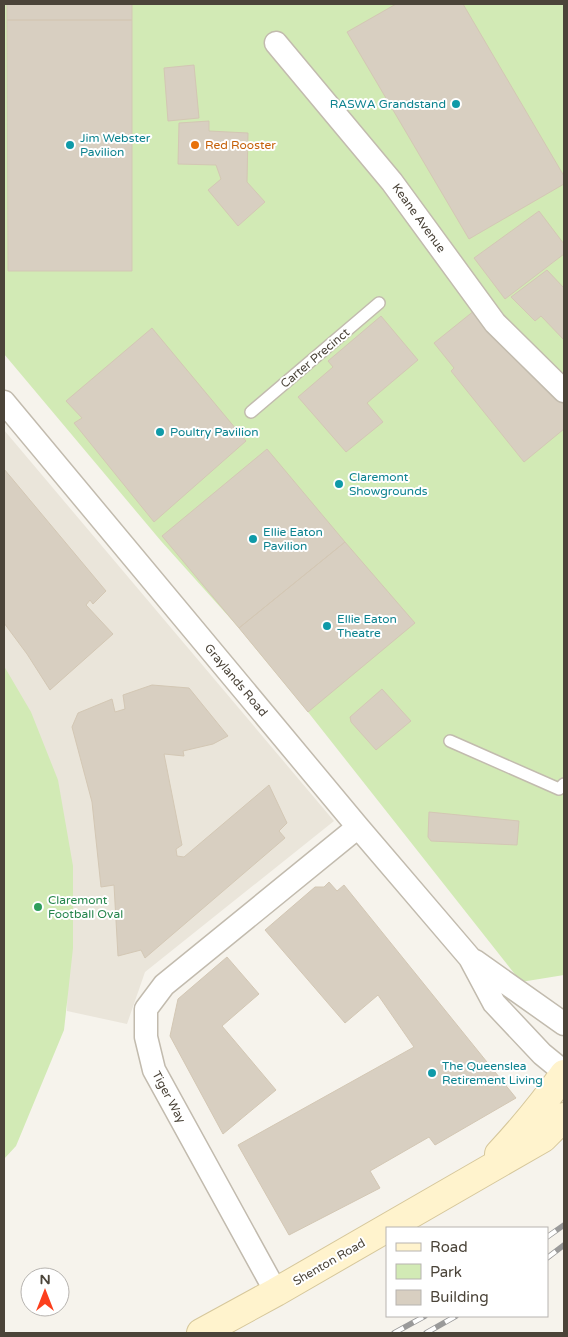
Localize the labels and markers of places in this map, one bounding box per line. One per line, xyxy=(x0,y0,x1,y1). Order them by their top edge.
place label: RASWA Grandstand xyxy=(330,97,446,111)
marker: RASWA Grandstand xyxy=(450,98,462,110)
place label: Jim Webster Pavilion xyxy=(80,131,151,159)
place label: Red Rooster xyxy=(205,138,276,152)
marker: Jim Webster Pavilion xyxy=(64,139,76,151)
marker: Red Rooster xyxy=(189,139,201,151)
place label: Poultry Pavilion xyxy=(170,425,259,439)
marker: Poultry Pavilion xyxy=(154,426,166,438)
place label: Claremont Showgrounds xyxy=(349,470,428,498)
marker: Claremont Showgrounds xyxy=(333,478,345,490)
place label: Ellie Eaton Pavilion xyxy=(263,525,323,553)
marker: Ellie Eaton Pavilion xyxy=(247,533,259,545)
place label: Ellie Eaton Theatre xyxy=(337,612,397,640)
marker: Ellie Eaton Theatre xyxy=(321,620,333,632)
place label: Claremont Football Oval xyxy=(48,893,123,921)
marker: Claremont Football Oval xyxy=(32,901,44,913)
place label: The Queenslea Retirement Living xyxy=(442,1059,543,1087)
marker: The Queenslea Retirement Living xyxy=(426,1067,438,1079)

